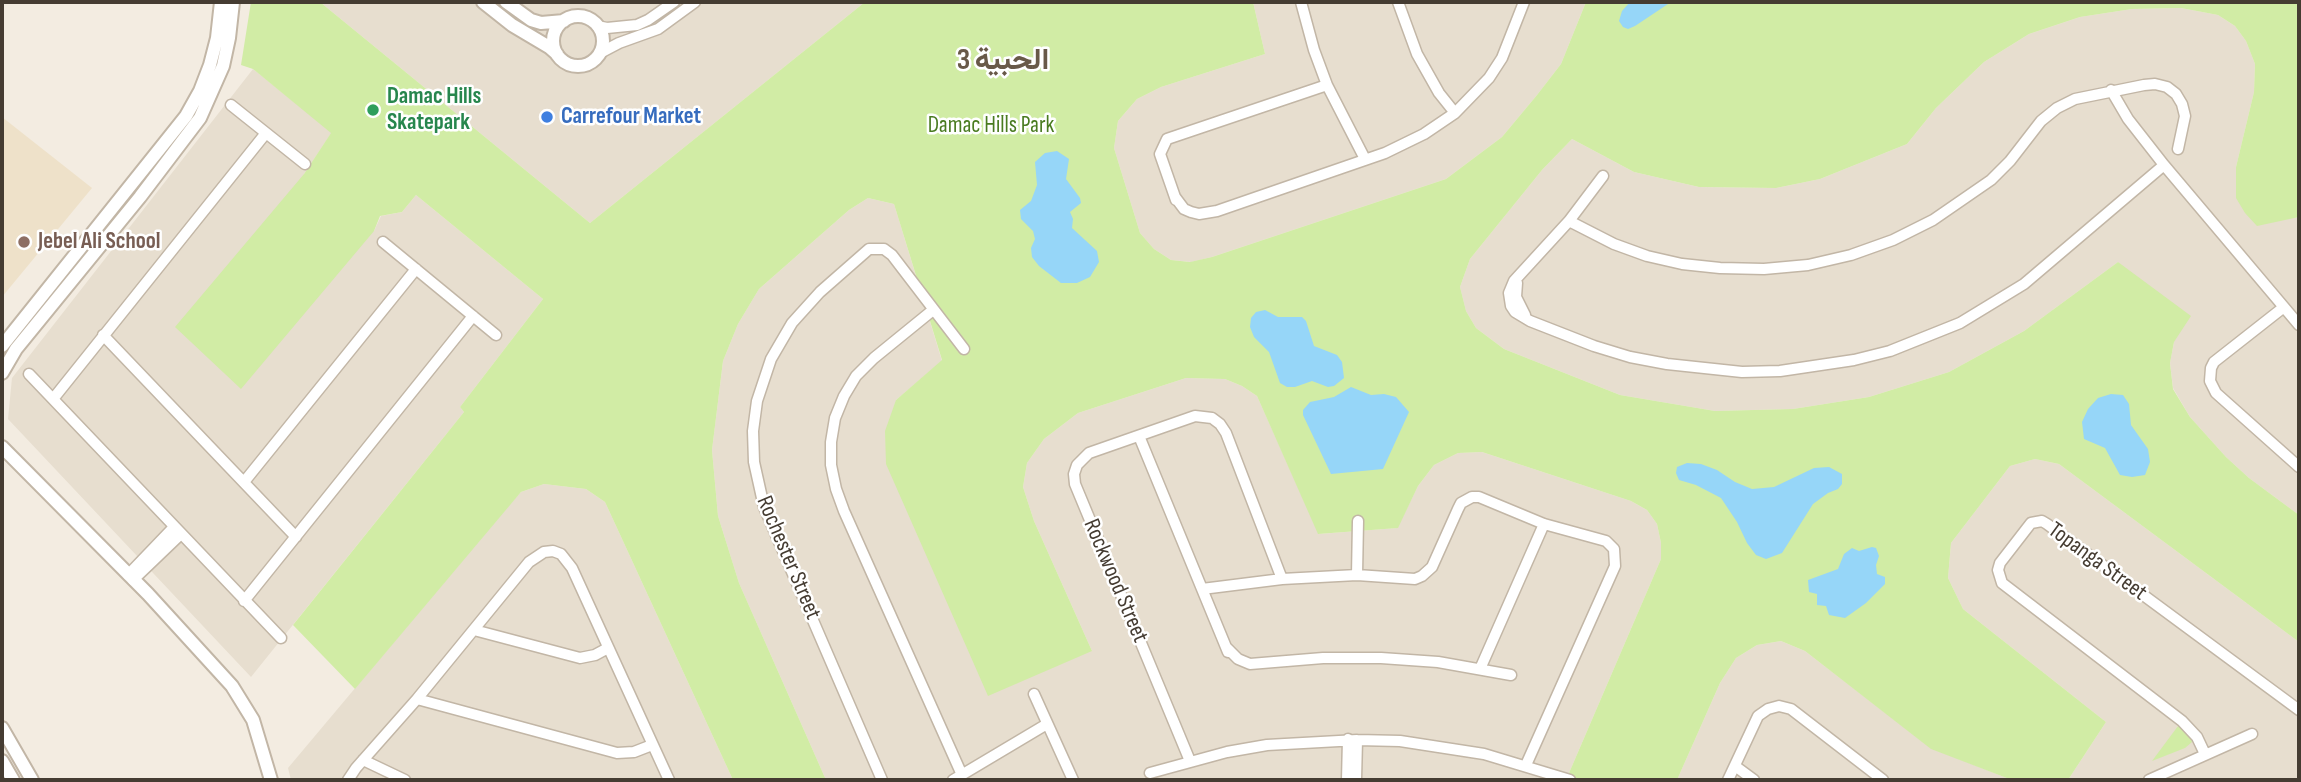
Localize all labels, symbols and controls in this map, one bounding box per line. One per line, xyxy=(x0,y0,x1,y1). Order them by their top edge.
district label: الحبية 3 xyxy=(957,43,1049,79)
place label: Damac Hills Skatepark xyxy=(387,83,481,137)
marker: Damac Hills Skatepark xyxy=(365,102,381,118)
place label: Carrefour Market xyxy=(561,103,701,131)
marker: Carrefour Market xyxy=(539,109,555,125)
park label: Damac Hills Park xyxy=(928,112,1054,140)
place label: Jebel Ali School xyxy=(38,228,160,256)
marker: Jebel Ali School xyxy=(16,234,32,250)
street label: Rochester Street xyxy=(750,492,826,624)
street label: Rockwood Street xyxy=(1077,515,1153,647)
street label: Topanga Street xyxy=(2042,517,2152,607)

